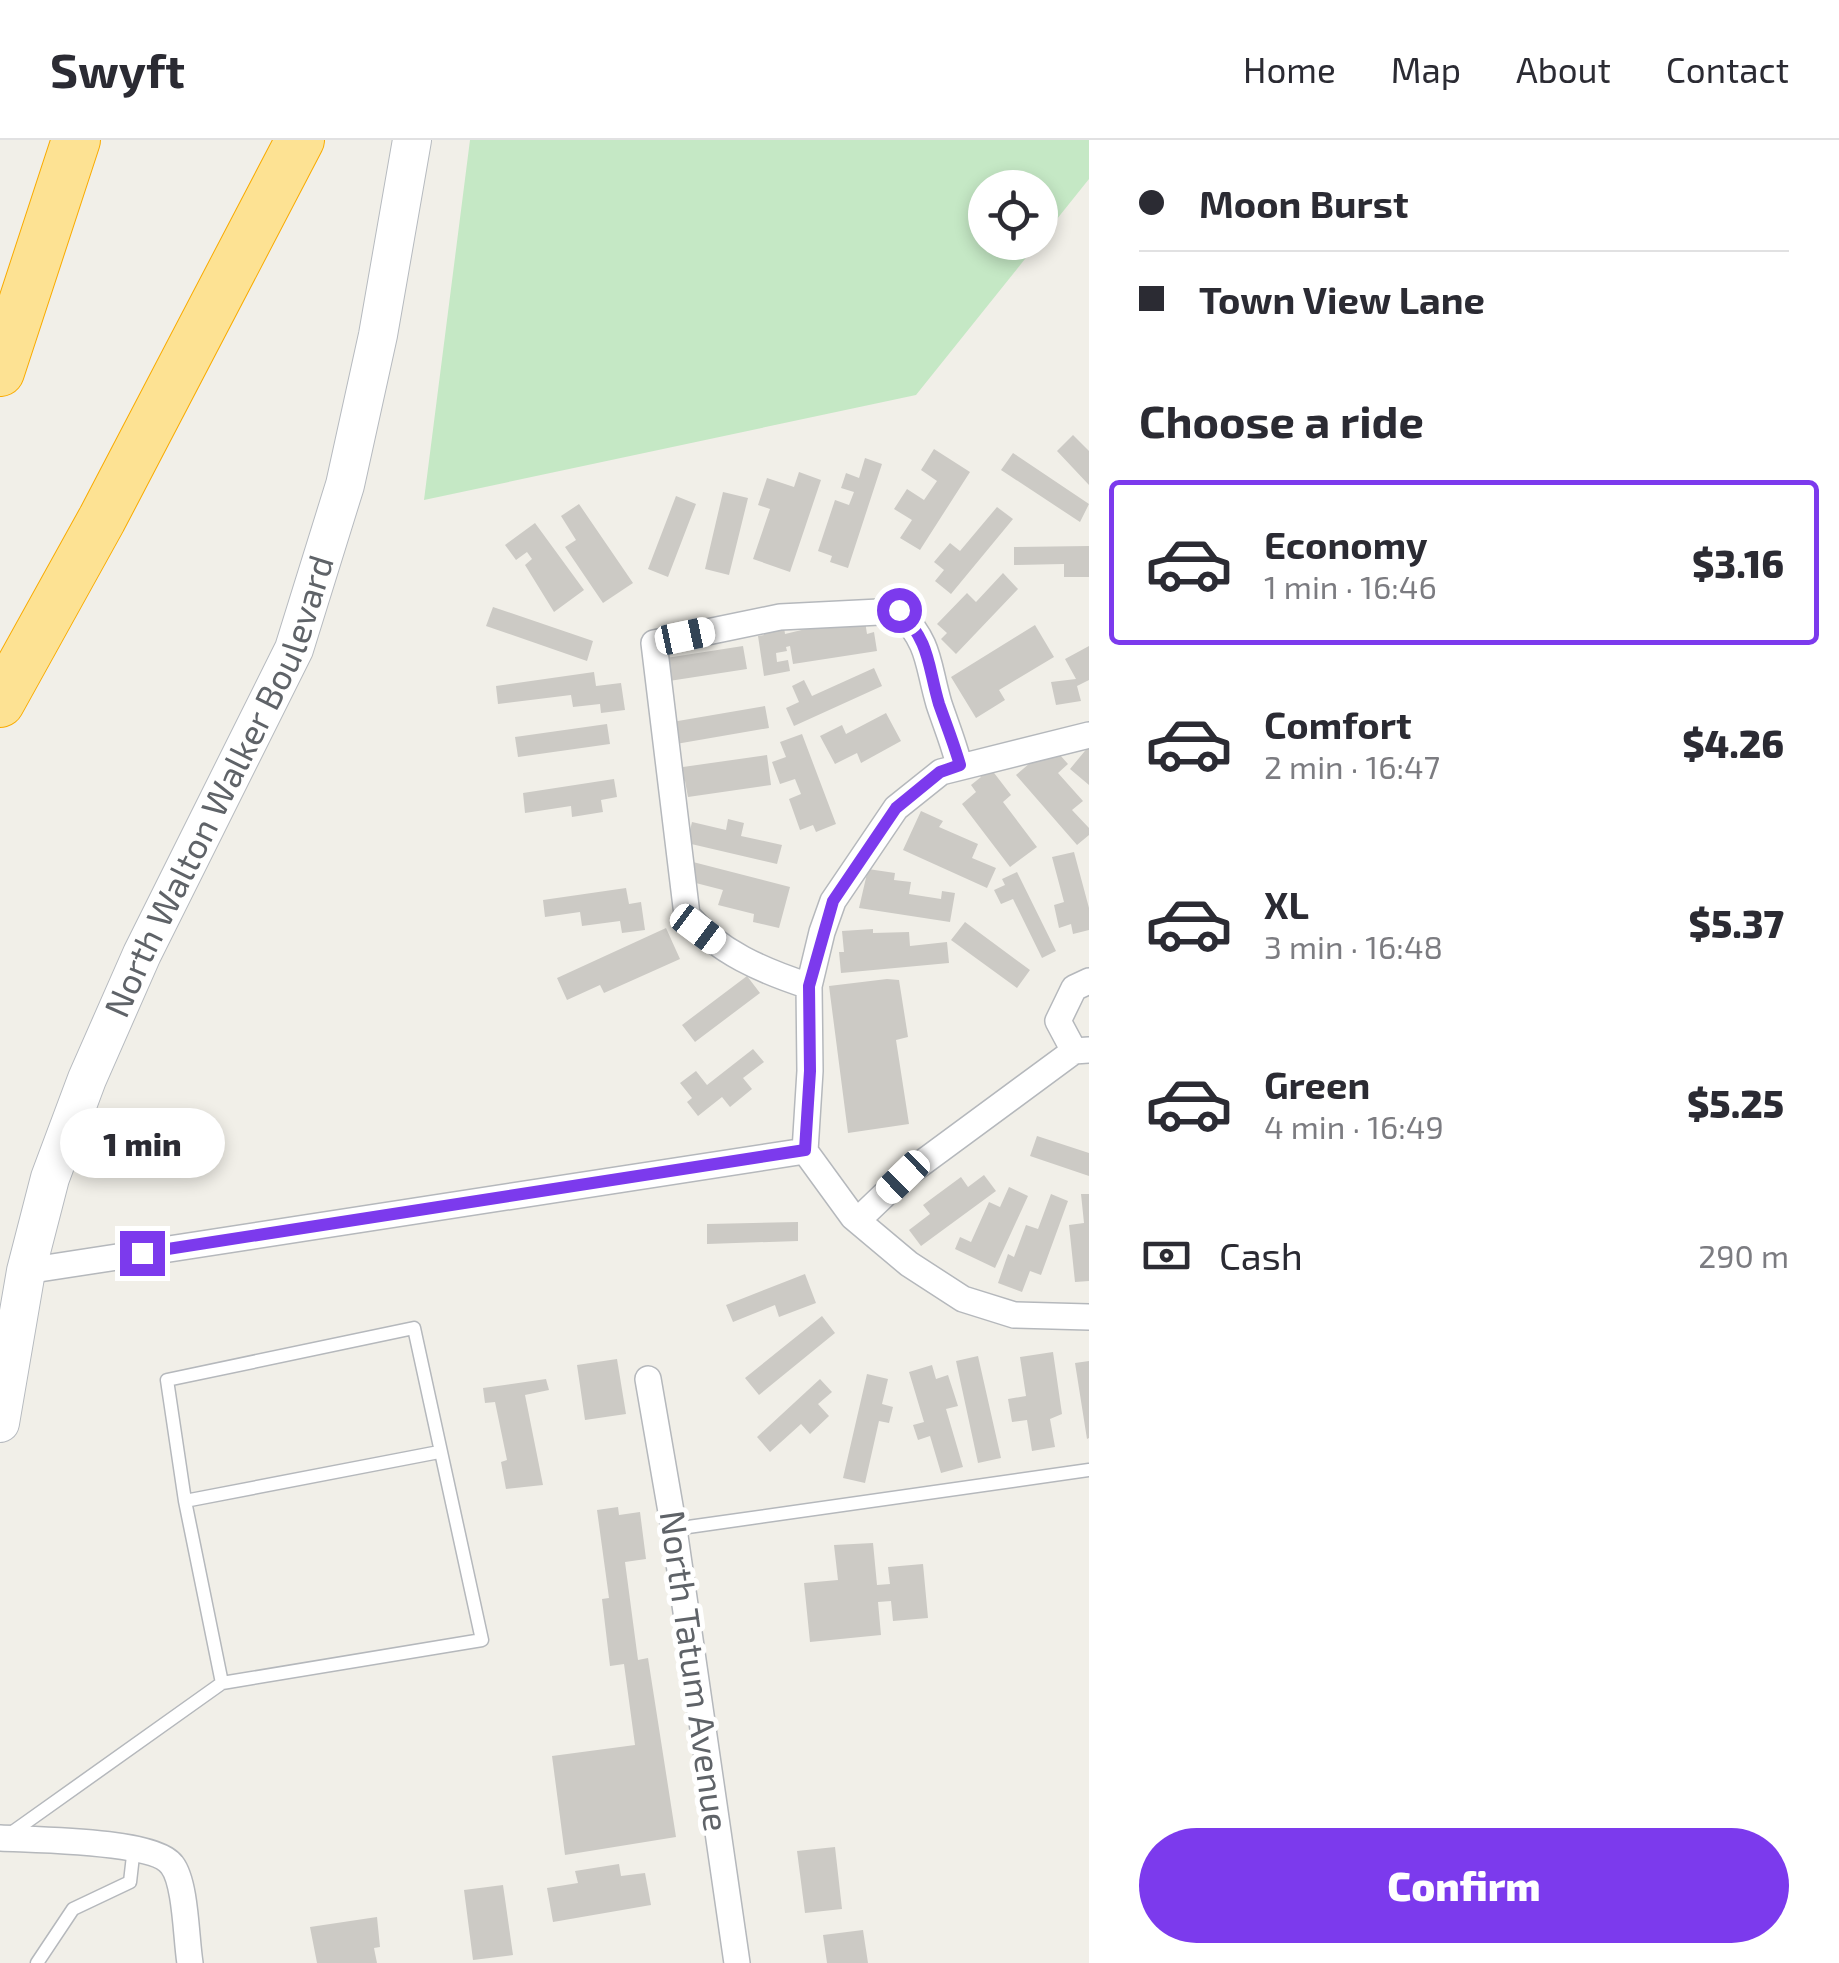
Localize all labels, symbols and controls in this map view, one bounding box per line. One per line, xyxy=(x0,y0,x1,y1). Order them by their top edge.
text: Swyft xyxy=(50,40,185,98)
text: Home xyxy=(1243,48,1336,90)
text: Map xyxy=(1391,48,1461,90)
text: About xyxy=(1516,48,1611,90)
text: Contact xyxy=(1666,48,1789,90)
map controls xyxy=(968,170,1058,260)
button: locate xyxy=(968,170,1058,260)
text: Moon Burst xyxy=(1199,180,1409,226)
text: Town View Lane xyxy=(1199,276,1485,322)
text: Choose a ride xyxy=(1139,393,1424,447)
icon: car xyxy=(1144,518,1234,608)
text: Economy xyxy=(1264,521,1428,567)
text: $3.16 xyxy=(1692,540,1784,586)
street label: North Walton Walker Boulevard xyxy=(94,550,341,1023)
text: 1 min · 16:46 xyxy=(1264,567,1437,605)
route start xyxy=(877,588,922,633)
car xyxy=(653,615,717,657)
icon: car xyxy=(1144,698,1234,788)
text: Comfort xyxy=(1264,701,1412,747)
text: $4.26 xyxy=(1682,720,1784,766)
text: 2 min · 16:47 xyxy=(1264,747,1440,785)
icon: car xyxy=(1144,878,1234,968)
text: XL xyxy=(1264,881,1309,927)
car xyxy=(665,899,731,959)
text: $5.37 xyxy=(1689,900,1784,946)
text: 3 min · 16:48 xyxy=(1264,927,1443,965)
icon: car xyxy=(1144,1058,1234,1148)
text: Green xyxy=(1264,1061,1370,1107)
text: $5.25 xyxy=(1687,1080,1784,1126)
text: 4 min · 16:49 xyxy=(1264,1107,1444,1145)
callout: 1 min xyxy=(59,1108,224,1178)
text: 1 min xyxy=(103,1124,182,1162)
car xyxy=(871,1145,935,1209)
icon: cash xyxy=(1139,1228,1194,1283)
route end xyxy=(120,1231,165,1276)
text: Cash xyxy=(1219,1232,1303,1278)
text: 290 m xyxy=(1698,1236,1789,1274)
street label: North Tatum Avenue xyxy=(653,1508,739,1834)
button: Confirm xyxy=(1139,1828,1789,1943)

